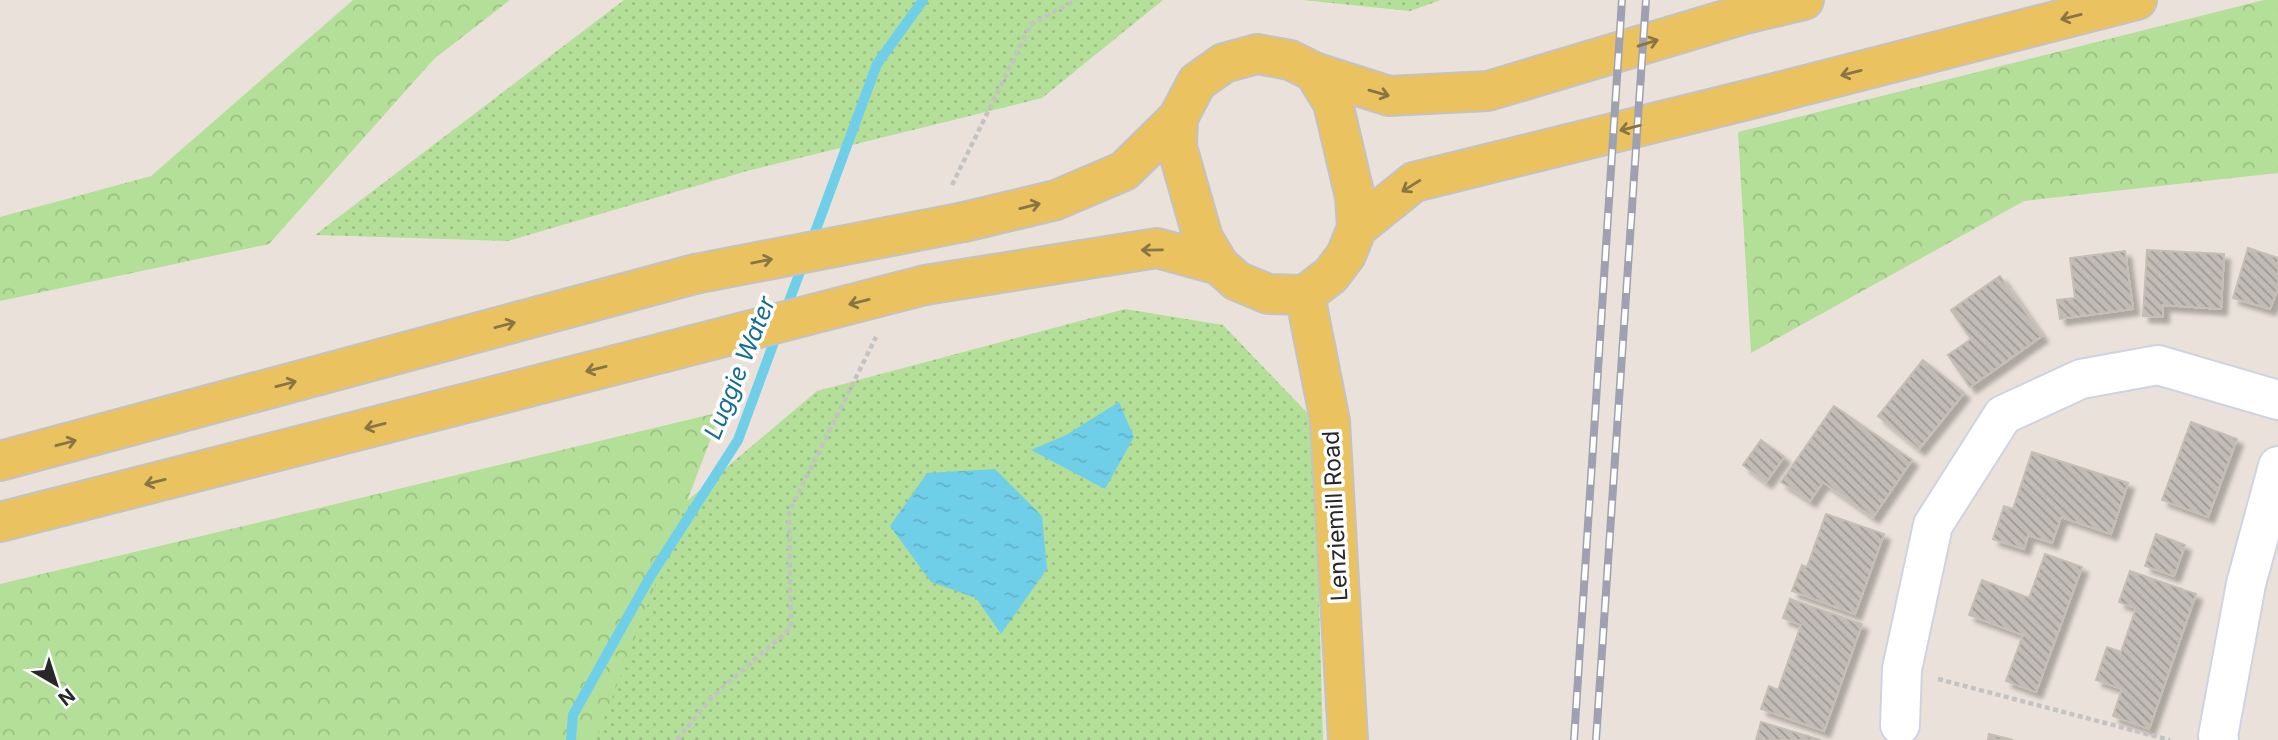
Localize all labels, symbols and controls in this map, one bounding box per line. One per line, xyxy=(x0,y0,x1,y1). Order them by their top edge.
one-way arrow xyxy=(2060,11,2083,24)
one-way arrow xyxy=(1637,36,1659,49)
one-way arrow xyxy=(1840,68,1862,81)
one-way arrow xyxy=(1368,87,1390,100)
one-way arrow xyxy=(1619,122,1642,135)
one-way arrow xyxy=(1401,180,1421,194)
one-way arrow xyxy=(1019,199,1041,212)
one-way arrow xyxy=(1141,243,1164,257)
one-way arrow xyxy=(750,254,773,267)
water label: Luggie Water xyxy=(698,291,782,443)
one-way arrow xyxy=(848,296,871,309)
one-way arrow xyxy=(493,318,516,331)
one-way arrow xyxy=(585,364,607,377)
one-way arrow xyxy=(274,377,296,390)
one-way arrow xyxy=(365,420,387,433)
street label: Lenziemill Road xyxy=(1317,430,1353,602)
one-way arrow xyxy=(54,436,77,449)
one-way arrow xyxy=(144,476,167,489)
north arrow xyxy=(21,649,91,719)
text: N xyxy=(54,683,79,710)

